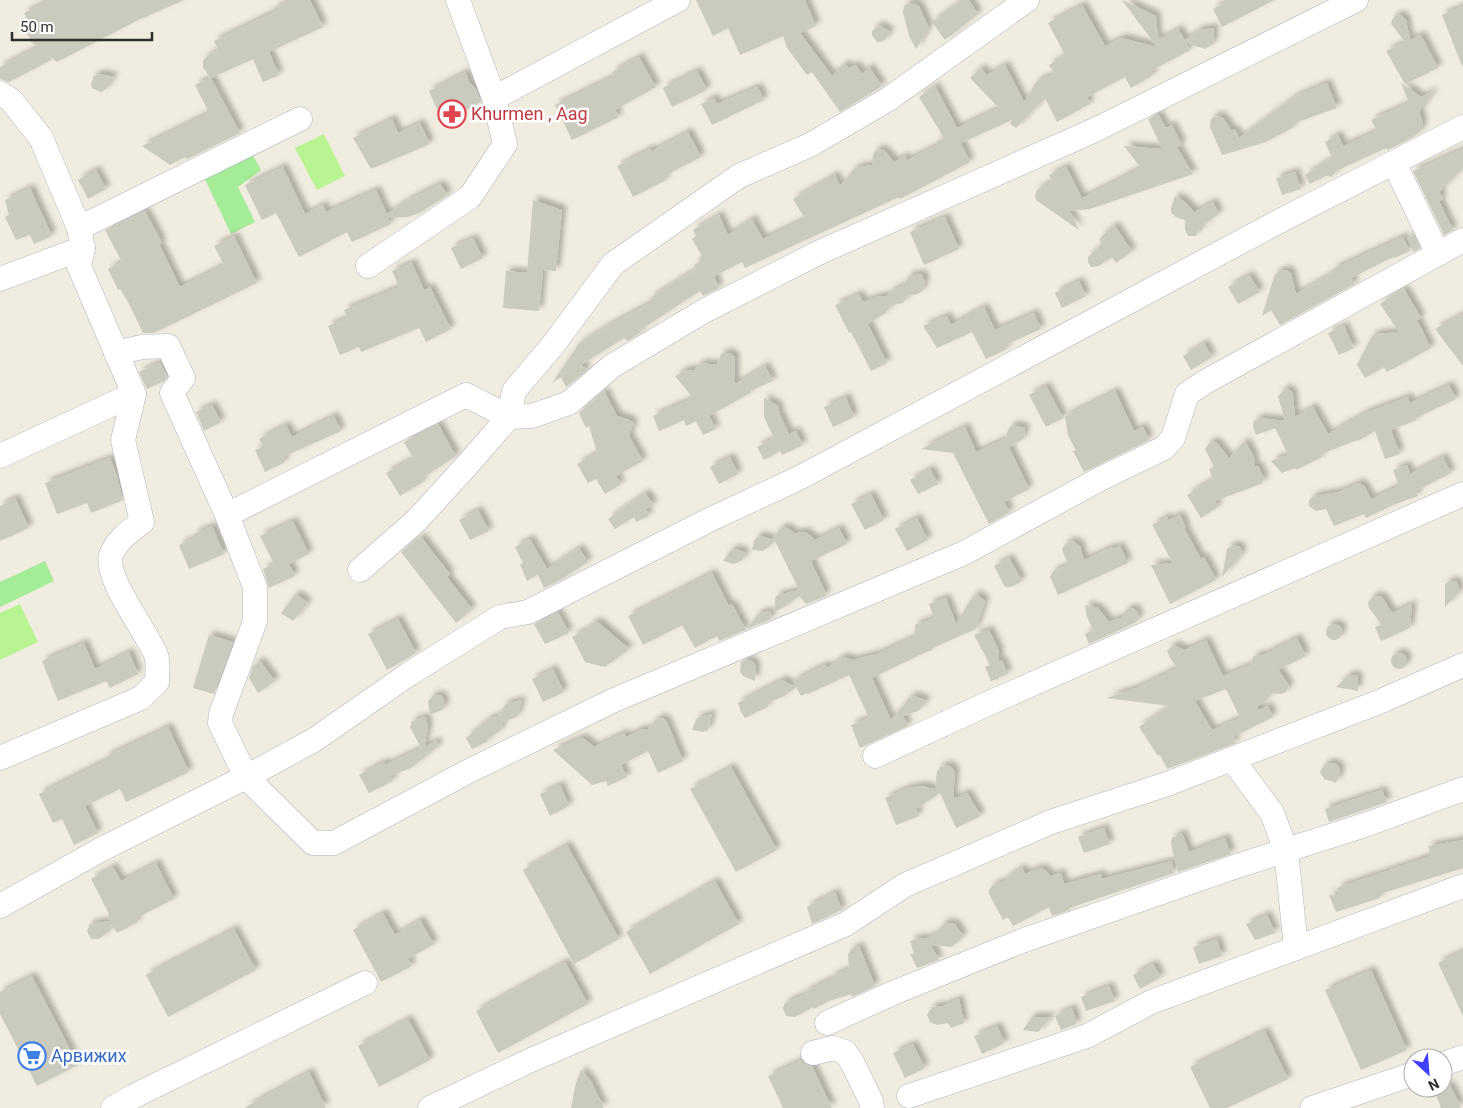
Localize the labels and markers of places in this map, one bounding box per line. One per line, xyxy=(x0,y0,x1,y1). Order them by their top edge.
pharmacy icon: Khurmen , Aag xyxy=(437,99,467,129)
place label: Khurmen , Aag xyxy=(471,103,588,124)
supermarket icon: Арвижих xyxy=(17,1041,47,1071)
place label: Арвижих xyxy=(51,1045,127,1066)

